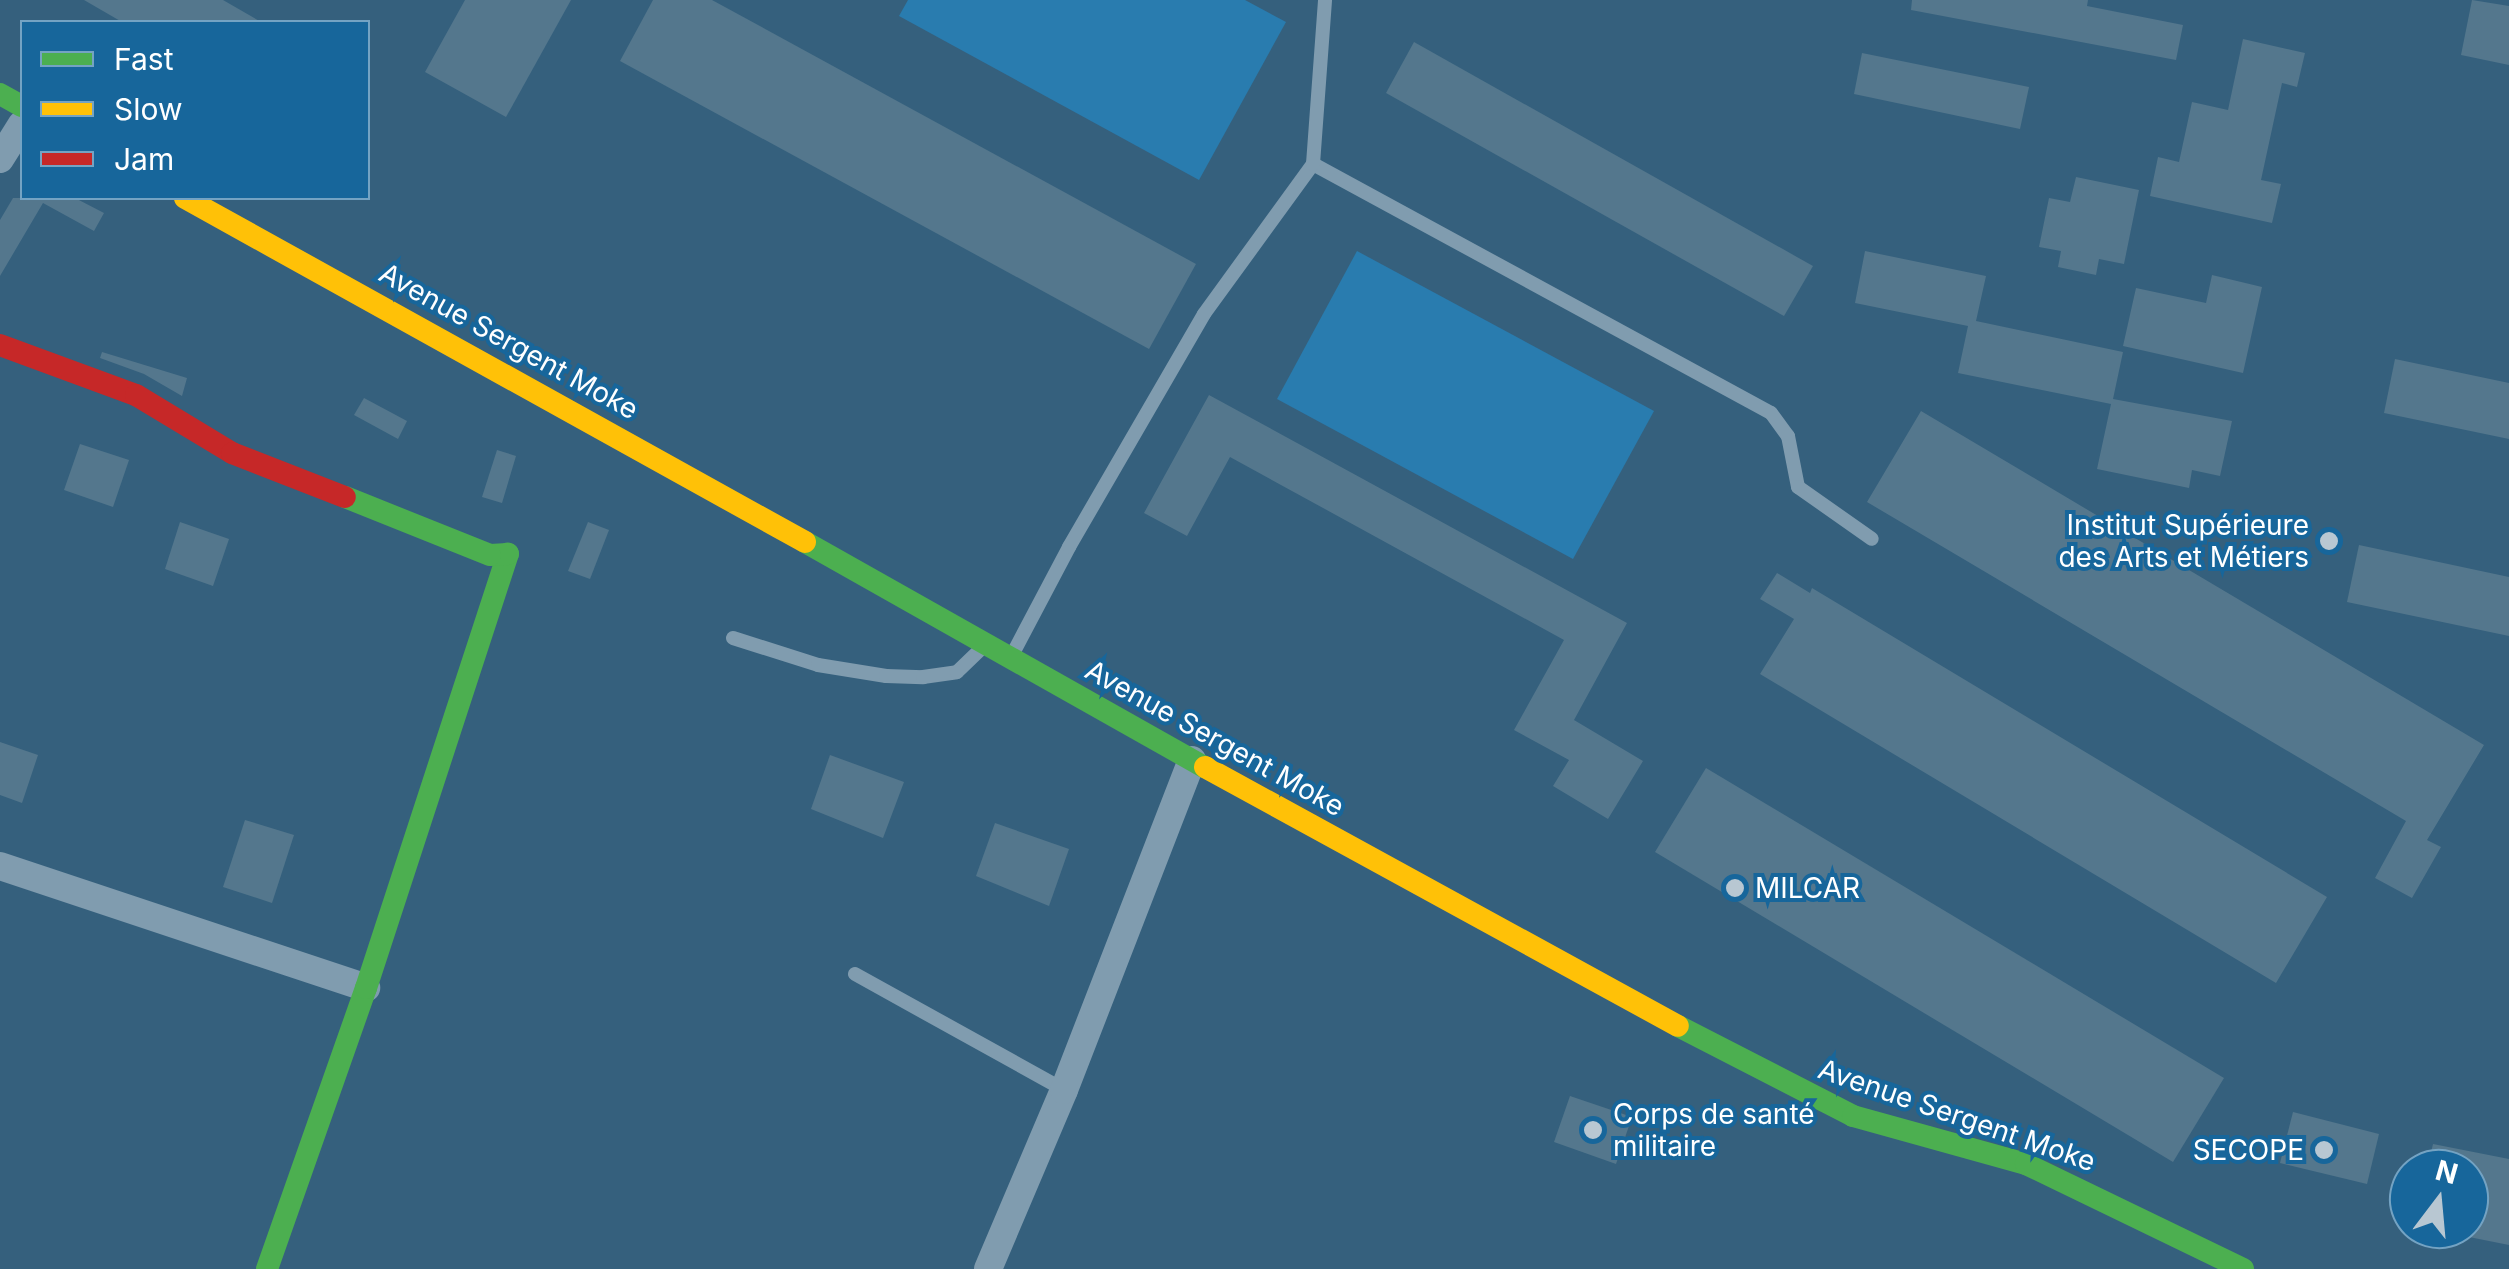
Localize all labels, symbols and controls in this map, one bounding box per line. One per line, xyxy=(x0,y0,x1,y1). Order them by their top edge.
legend xyxy=(20,20,370,200)
text: Fast xyxy=(114,41,173,77)
text: Slow xyxy=(114,91,183,127)
text: Jam xyxy=(114,141,174,177)
street label: Avenue Sergent Moke xyxy=(374,256,644,426)
place label: Institut Supérieure des Arts et Métiers xyxy=(2058,508,2309,574)
marker: Institut Supérieure des Arts et Métiers xyxy=(2318,530,2340,552)
street label: Avenue Sergent Moke xyxy=(1080,653,1350,823)
place label: MILCAR xyxy=(1755,871,1860,905)
marker: MILCAR xyxy=(1724,877,1746,899)
street label: Avenue Sergent Moke xyxy=(1814,1052,2100,1178)
place label: Corps de santé militaire xyxy=(1613,1097,1815,1163)
marker: Corps de santé militaire xyxy=(1582,1119,1604,1141)
place label: SECOPE xyxy=(2193,1133,2304,1167)
marker: SECOPE xyxy=(2313,1139,2335,1161)
north arrow xyxy=(2389,1149,2489,1249)
text: N xyxy=(2432,1153,2462,1191)

